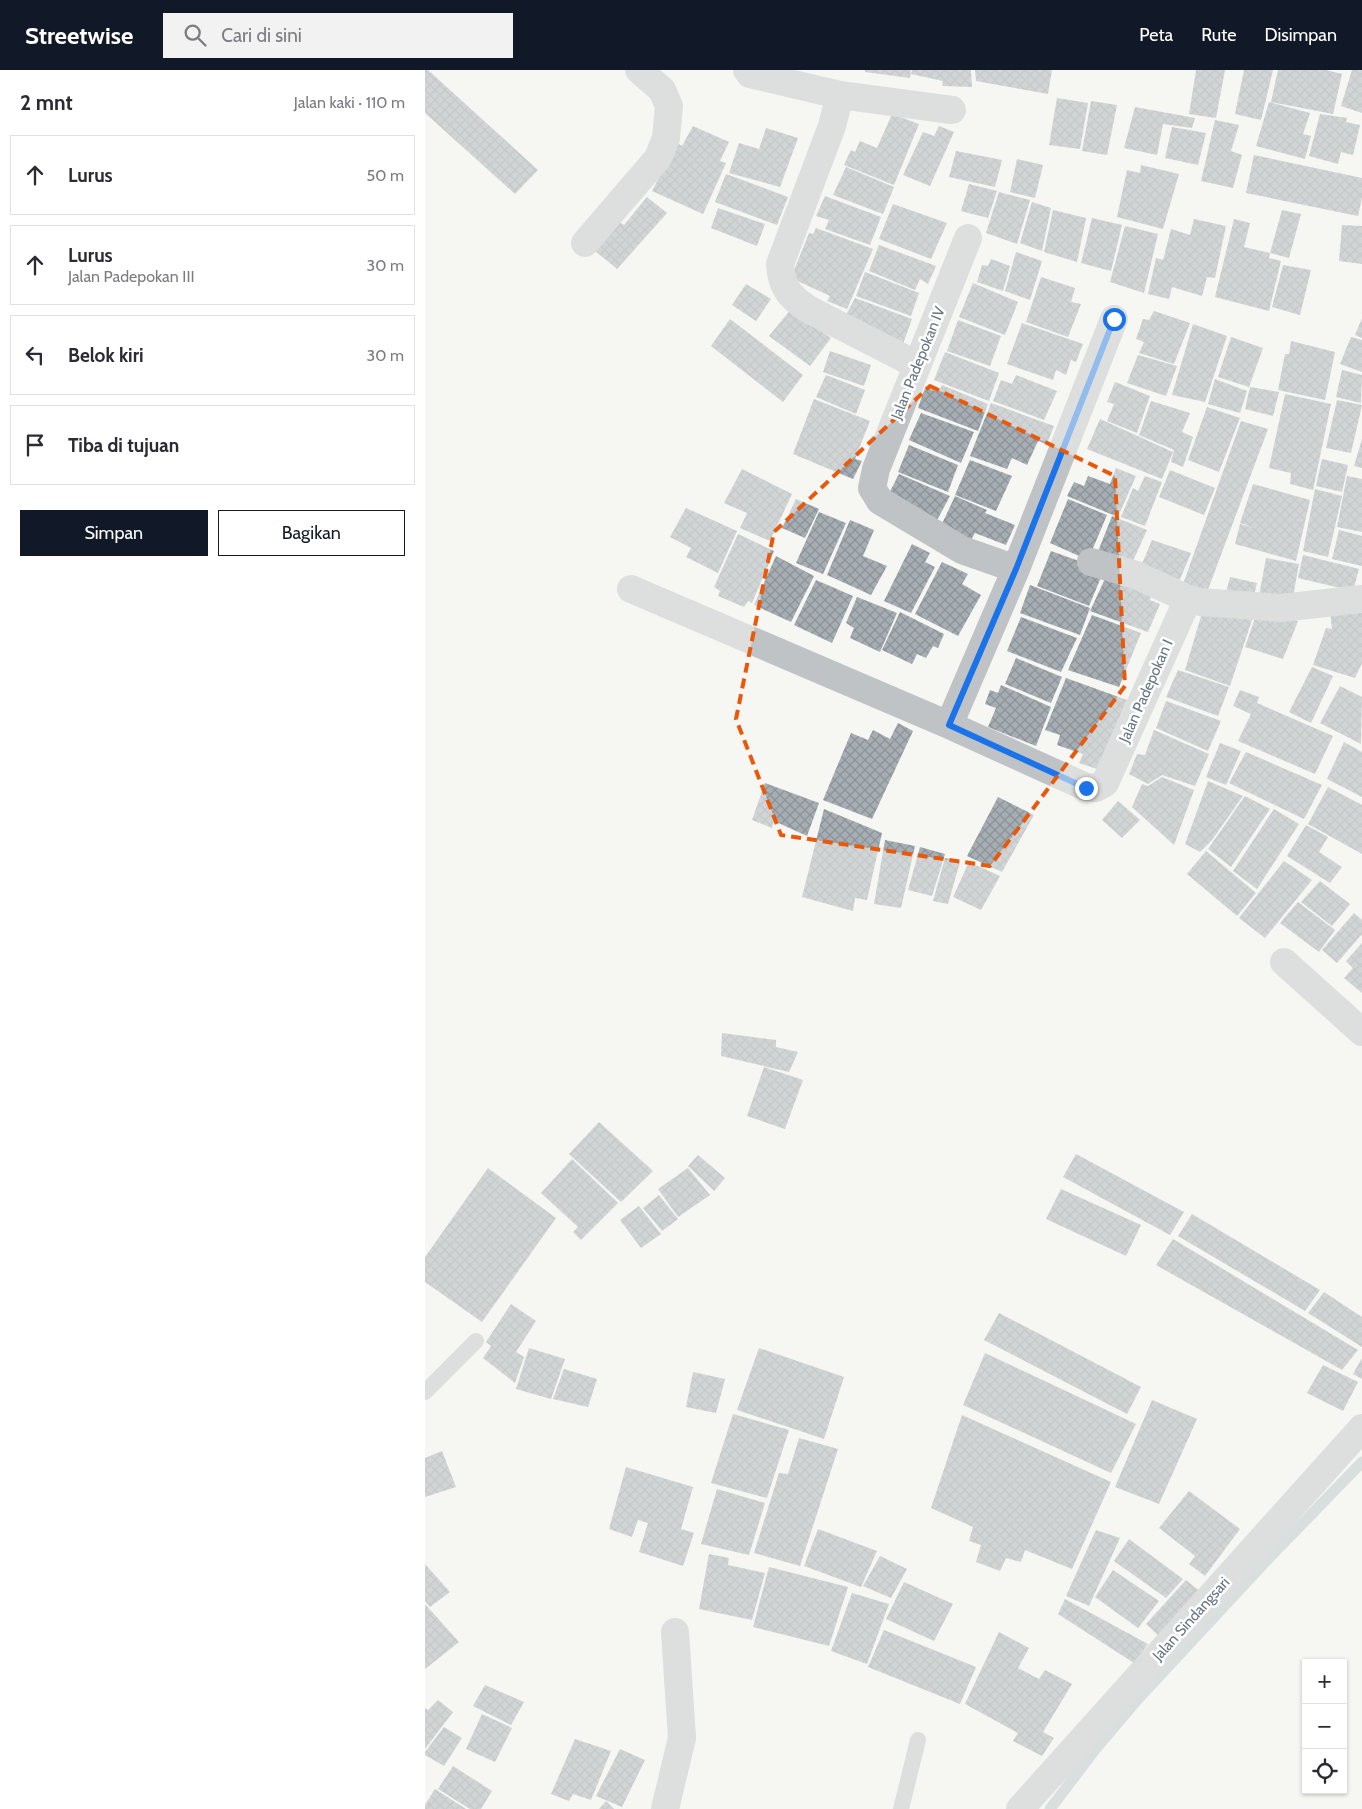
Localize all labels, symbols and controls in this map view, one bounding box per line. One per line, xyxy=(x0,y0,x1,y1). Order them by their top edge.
search box xyxy=(163,13,513,58)
text: Streetwise xyxy=(25,21,133,50)
icon: search xyxy=(181,21,209,49)
text: Cari di sini xyxy=(221,24,302,47)
text: Peta xyxy=(1139,24,1173,46)
text: Rute xyxy=(1201,24,1236,46)
text: Disimpan xyxy=(1264,24,1337,46)
text: 2 mnt xyxy=(20,90,73,115)
text: Jalan kaki · 110 m xyxy=(294,93,405,112)
icon: ahead xyxy=(21,161,49,189)
text: Lurus xyxy=(68,164,113,187)
text: 50 m xyxy=(367,166,404,185)
text: Lurus xyxy=(68,244,113,267)
icon: ahead xyxy=(21,251,49,279)
text: 30 m xyxy=(367,256,404,275)
text: Jalan Padepokan III xyxy=(68,267,195,286)
street label: Jalan Padepokan IV xyxy=(887,303,949,423)
route start xyxy=(1103,308,1126,331)
icon: left xyxy=(21,341,49,369)
text: Belok kiri xyxy=(68,344,144,367)
text: 30 m xyxy=(367,346,404,365)
icon: arrive xyxy=(21,431,49,459)
text: Tiba di tujuan xyxy=(68,434,179,457)
button: Simpan xyxy=(20,510,208,556)
button: Bagikan xyxy=(218,510,405,556)
street label: Jalan Padepokan I xyxy=(1115,637,1177,746)
route end xyxy=(1075,777,1098,800)
street label: Jalan Sindangsari xyxy=(1148,1573,1233,1665)
map controls xyxy=(1302,1659,1347,1794)
button: + xyxy=(1302,1659,1347,1704)
button: − xyxy=(1302,1704,1347,1749)
button: locate xyxy=(1302,1749,1347,1794)

